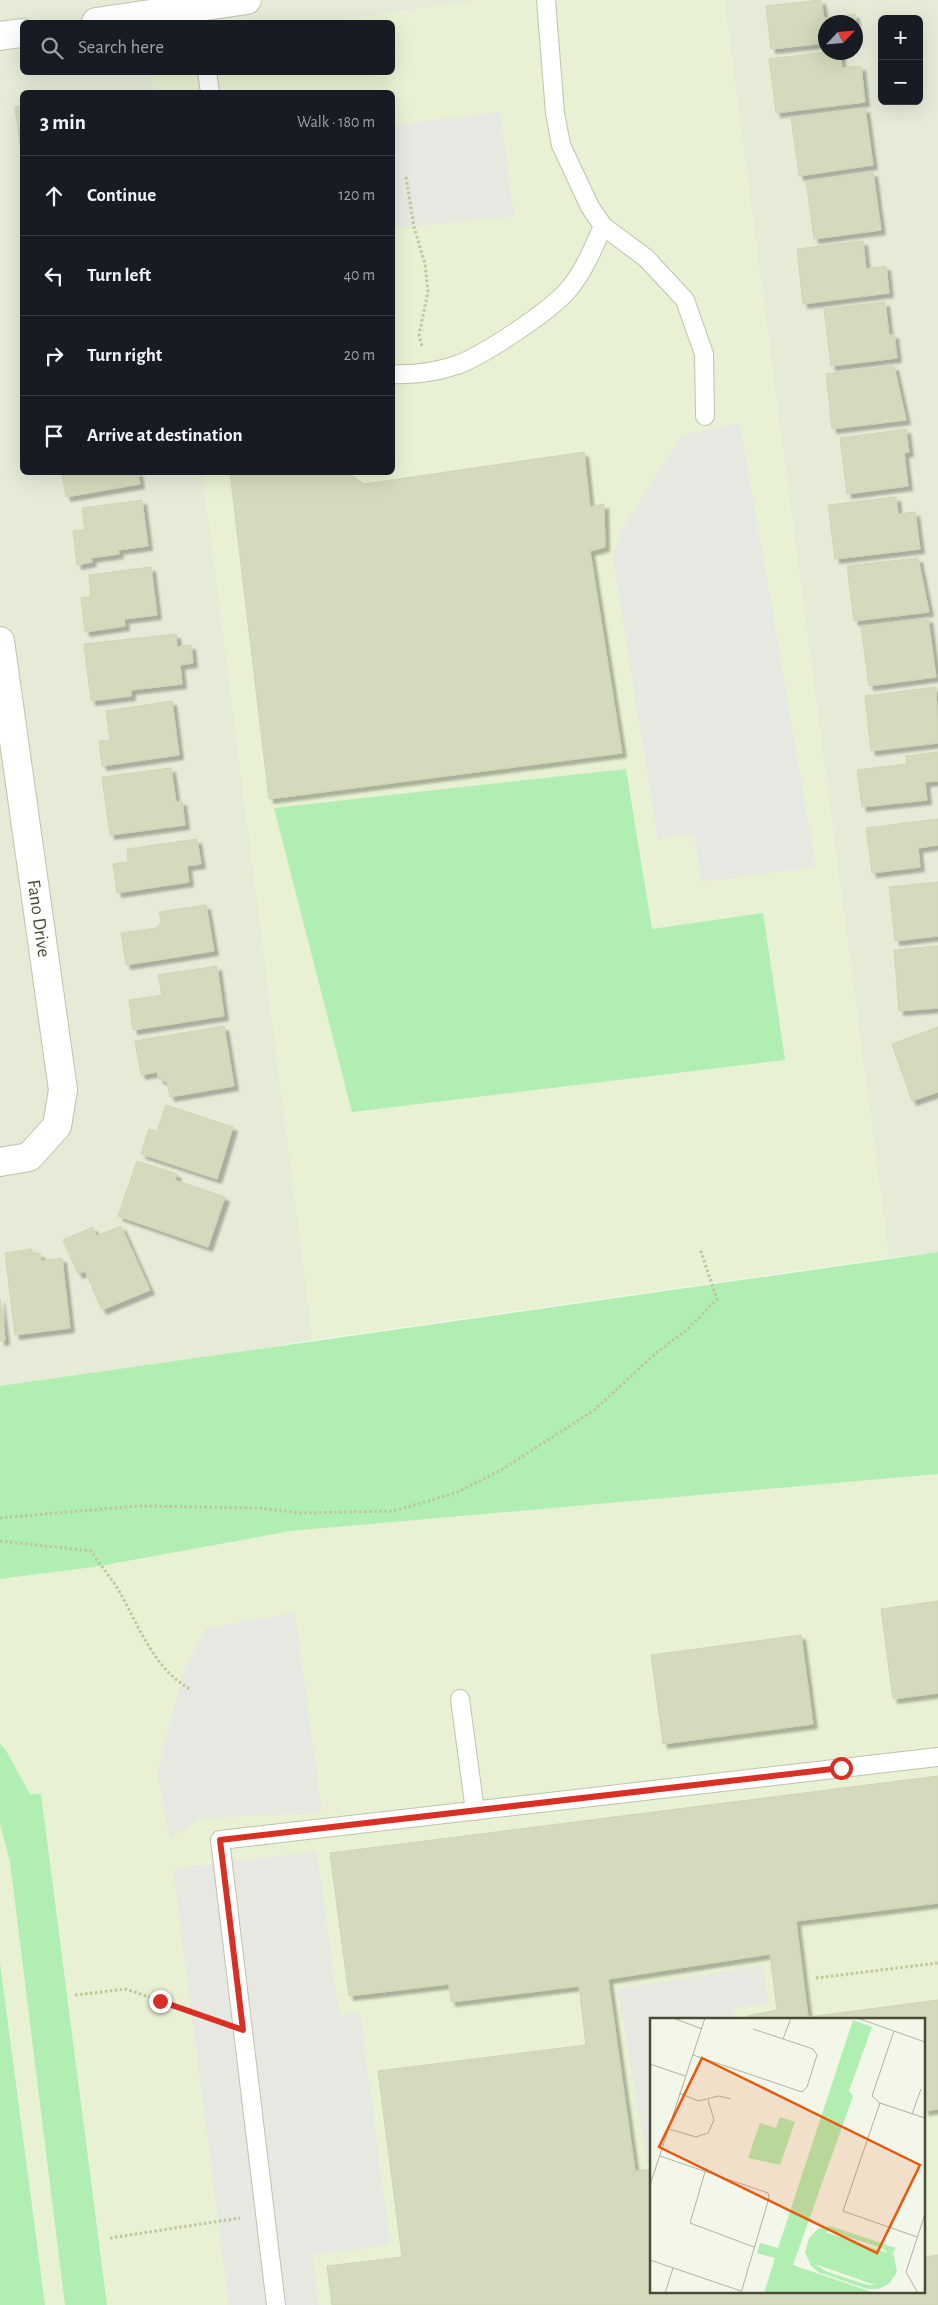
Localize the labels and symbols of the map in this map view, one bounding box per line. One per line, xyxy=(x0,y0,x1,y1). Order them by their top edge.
north arrow xyxy=(818,15,863,60)
street label: Fano Drive xyxy=(24,878,54,958)
route start xyxy=(830,1757,853,1780)
route end xyxy=(149,1990,172,2013)
inset map xyxy=(650,2018,926,2292)

